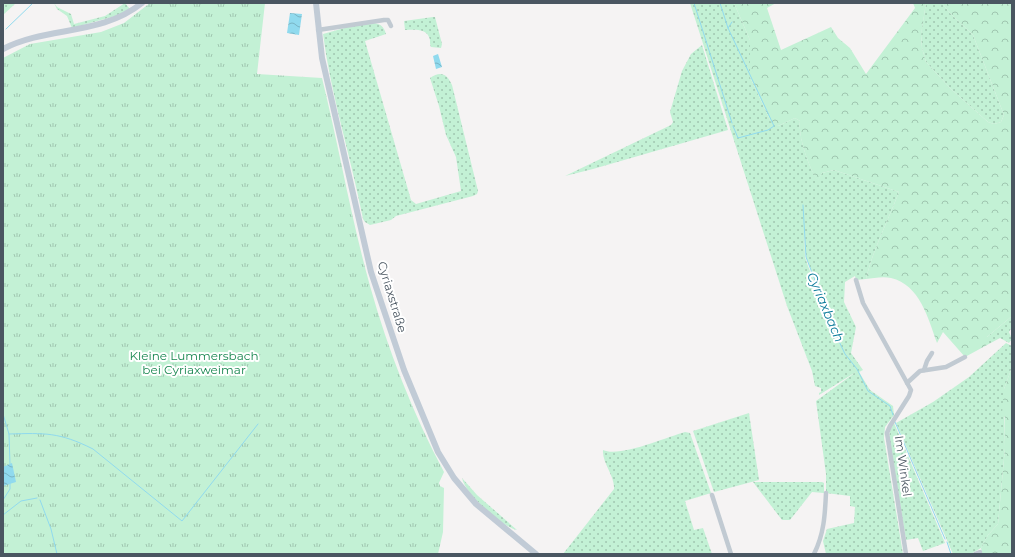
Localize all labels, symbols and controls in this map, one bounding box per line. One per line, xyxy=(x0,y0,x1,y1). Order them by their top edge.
street label: Cyriaxstraße xyxy=(375,259,410,334)
water label: Cyriaxbach xyxy=(804,270,848,344)
park label: Kleine Lummersbach bei Cyriaxweimar xyxy=(129,348,259,377)
street label: Im Winkel xyxy=(892,435,915,497)

